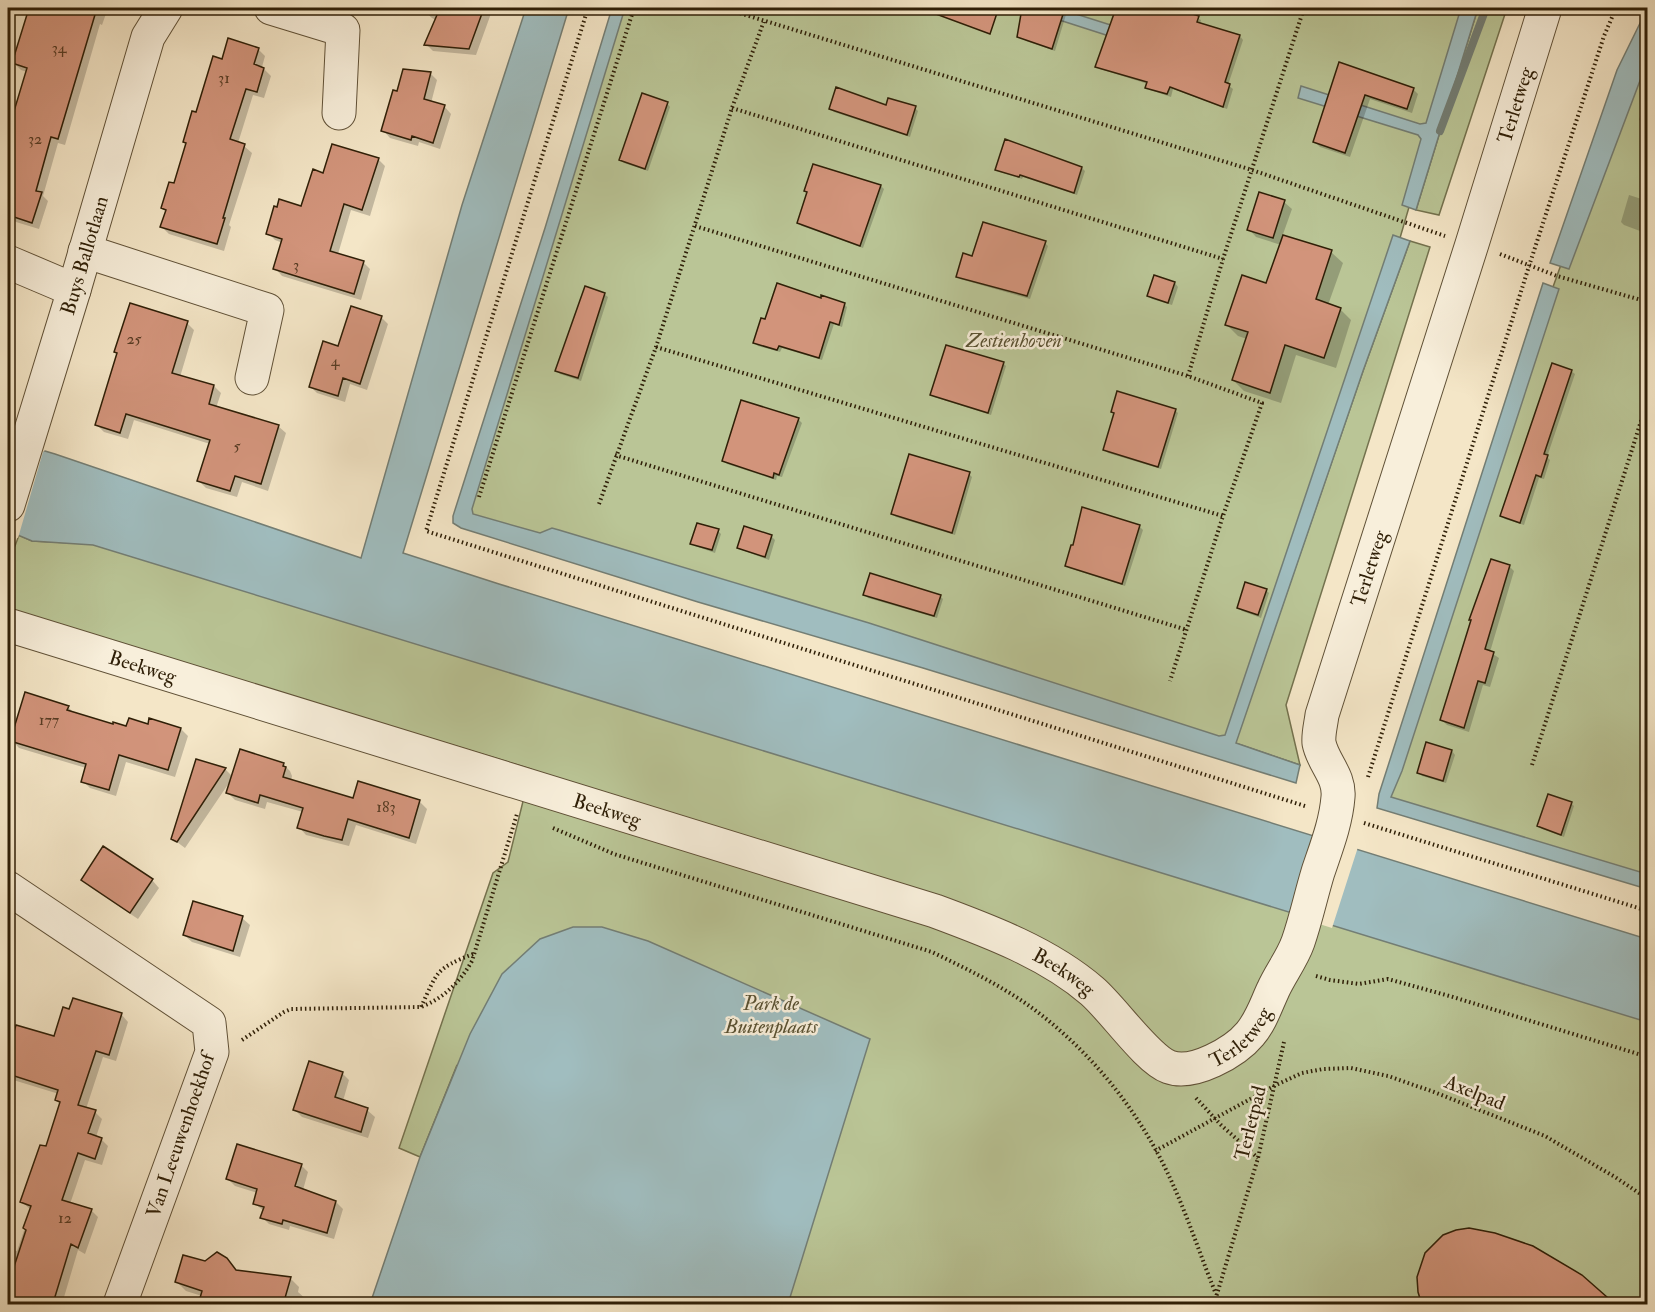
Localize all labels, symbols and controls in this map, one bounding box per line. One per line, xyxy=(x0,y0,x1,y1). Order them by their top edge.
house number: 34 xyxy=(52,38,68,58)
street label: Terletweg xyxy=(1492,63,1539,146)
house number: 31 xyxy=(218,68,230,88)
house number: 32 xyxy=(28,129,42,149)
street label: Buys Ballotlaan xyxy=(55,193,114,318)
house number: 3 xyxy=(293,255,299,275)
park label: Zestienhoven xyxy=(965,328,1062,353)
house number: 25 xyxy=(126,329,142,349)
house number: 4 xyxy=(331,351,341,371)
house number: 5 xyxy=(233,436,241,456)
street label: Terletweg xyxy=(1345,526,1393,610)
street label: Beekweg xyxy=(106,645,181,690)
house number: 177 xyxy=(39,710,60,730)
street label: Beekweg xyxy=(570,788,645,833)
house number: 183 xyxy=(376,797,396,817)
street label: Beekweg xyxy=(1028,942,1101,1002)
park label: Park de Buitenplaats xyxy=(723,991,818,1039)
street label: Terletweg xyxy=(1205,1002,1277,1073)
street label: Van Leeuwenhoekhof xyxy=(141,1046,221,1221)
street label: Axelpad xyxy=(1440,1069,1509,1117)
street label: Terletpad xyxy=(1229,1083,1273,1163)
house number: 12 xyxy=(58,1208,72,1228)

